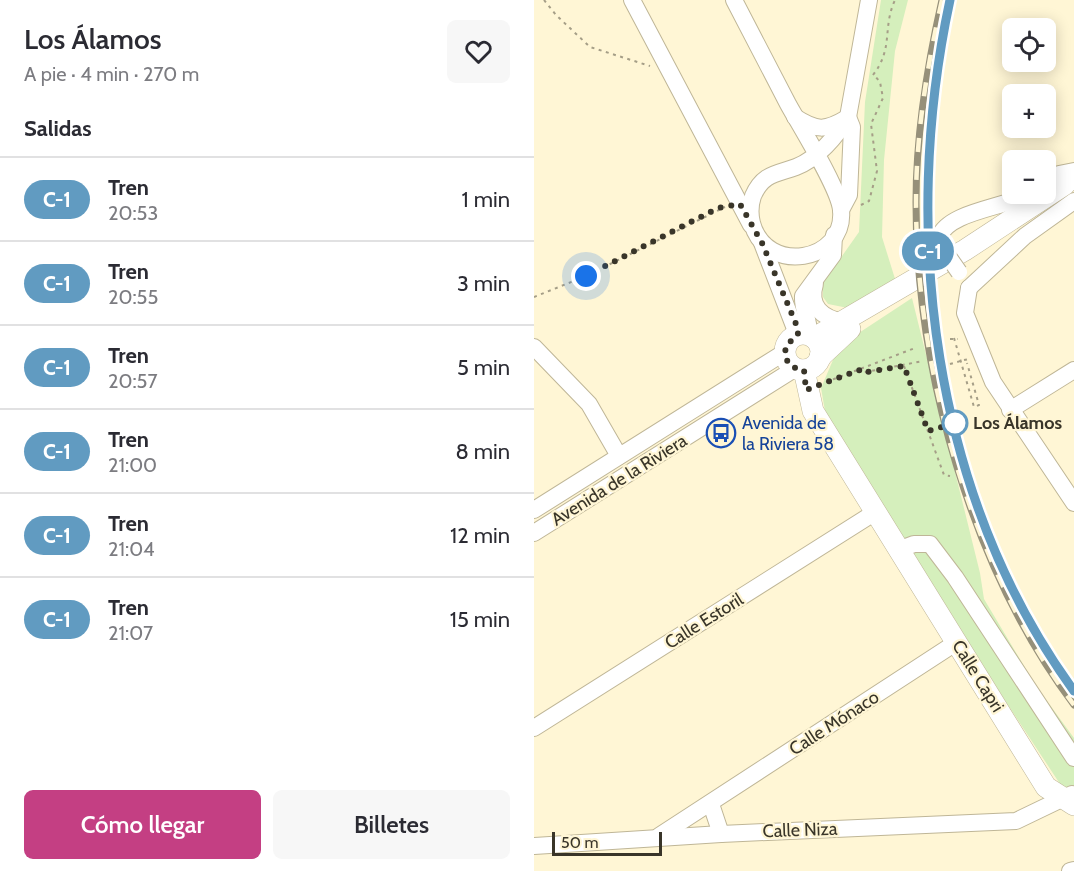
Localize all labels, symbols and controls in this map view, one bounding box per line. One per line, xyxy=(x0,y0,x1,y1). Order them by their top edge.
map controls xyxy=(1002,18,1056,204)
button: locate xyxy=(1002,18,1056,72)
button: heart xyxy=(447,20,510,83)
text: Los Álamos xyxy=(24,22,162,56)
text: A pie · 4 min · 270 m xyxy=(24,62,199,86)
button: + xyxy=(1002,84,1056,138)
text: Salidas xyxy=(24,115,92,142)
button: − xyxy=(1002,150,1056,204)
text: Tren xyxy=(108,174,149,201)
text: 1 min xyxy=(462,186,510,213)
text: C-1 xyxy=(43,187,71,212)
text: 20:53 xyxy=(108,201,158,225)
line badge: C-1 xyxy=(894,232,962,270)
text: C-1 xyxy=(914,239,942,264)
text: Tren xyxy=(108,258,149,285)
your location xyxy=(571,261,601,291)
text: 3 min xyxy=(457,270,510,297)
text: C-1 xyxy=(43,271,71,296)
text: 20:55 xyxy=(108,285,158,309)
text: Tren xyxy=(108,342,149,369)
text: 5 min xyxy=(457,354,510,381)
text: C-1 xyxy=(43,355,71,380)
text: 20:57 xyxy=(108,369,157,393)
marker: Los Álamos xyxy=(942,410,968,436)
place label: Avenida de la Riviera 58 xyxy=(742,412,834,455)
place label: Los Álamos xyxy=(973,412,1063,434)
bus stop icon: Avenida de la Riviera 58 xyxy=(705,417,737,449)
text: Tren xyxy=(108,426,149,453)
street label: Avenida de la Riviera xyxy=(547,429,691,531)
text: 8 min xyxy=(455,438,510,465)
text: C-1 xyxy=(43,439,71,464)
text: 21:00 xyxy=(108,453,157,477)
text: Tren xyxy=(108,510,149,537)
text: 12 min xyxy=(450,522,510,549)
text: C-1 xyxy=(43,523,71,548)
text: 21:04 xyxy=(108,537,155,561)
street label: Calle Estoril xyxy=(661,588,748,654)
text: Tren xyxy=(108,594,149,621)
text: 15 min xyxy=(450,606,510,633)
text: C-1 xyxy=(43,607,71,632)
text: 21:07 xyxy=(108,621,153,645)
street label: Calle Capri xyxy=(947,636,1009,716)
street label: Calle Mónaco xyxy=(785,686,883,760)
button: Cómo llegar xyxy=(24,790,261,859)
button: Billetes xyxy=(273,790,510,859)
street label: Calle Niza xyxy=(762,818,838,842)
scale bar xyxy=(552,829,662,856)
text: 50 m xyxy=(561,833,598,852)

